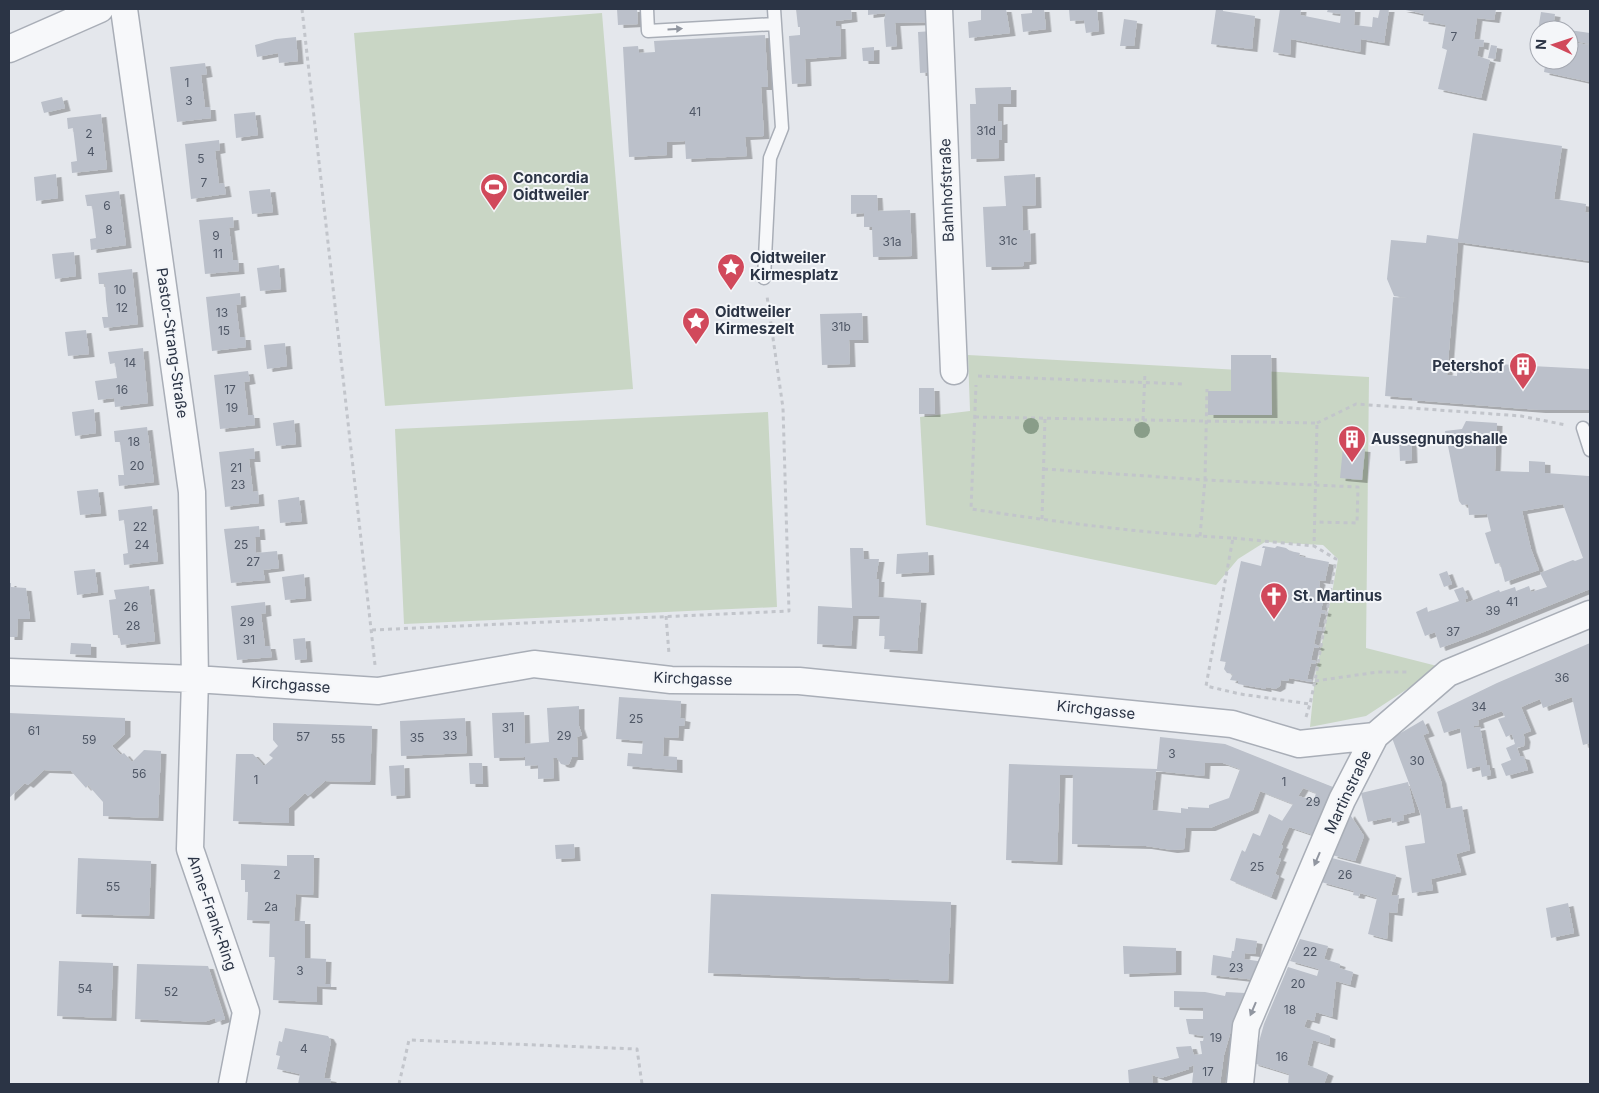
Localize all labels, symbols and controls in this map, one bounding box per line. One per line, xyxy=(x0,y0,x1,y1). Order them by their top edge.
north arrow xyxy=(1529,20,1579,70)
one-way arrow xyxy=(667,25,683,33)
house number: 7 xyxy=(1451,29,1458,44)
text: N xyxy=(1532,39,1549,50)
house number: 1 xyxy=(185,75,189,90)
house number: 3 xyxy=(185,93,193,108)
house number: 41 xyxy=(689,104,701,119)
house number: 31d xyxy=(976,123,996,138)
house number: 2 xyxy=(85,126,93,141)
street label: Bahnhofstraße xyxy=(935,138,958,242)
house number: 4 xyxy=(87,144,95,159)
house number: 5 xyxy=(197,151,205,166)
place label: Concordia Oidtweiler xyxy=(513,168,589,204)
sports icon: Concordia Oidtweiler xyxy=(479,172,509,211)
house number: 7 xyxy=(201,175,208,190)
house number: 6 xyxy=(103,198,111,213)
house number: 8 xyxy=(105,222,113,237)
house number: 9 xyxy=(212,228,220,243)
house number: 31c xyxy=(998,233,1018,248)
house number: 31a xyxy=(882,234,902,249)
house number: 11 xyxy=(213,246,223,261)
place label: Oidtweiler Kirmesplatz xyxy=(750,248,839,284)
place icon: Oidtweiler Kirmesplatz xyxy=(716,252,746,291)
street label: Pastor-Strang-Straße xyxy=(153,266,192,419)
house number: 10 xyxy=(114,282,126,297)
house number: 12 xyxy=(116,300,128,315)
place label: Oidtweiler Kirmeszelt xyxy=(715,302,795,338)
house number: 13 xyxy=(216,305,228,320)
place icon: Oidtweiler Kirmeszelt xyxy=(681,306,711,345)
house number: 31b xyxy=(831,319,851,334)
house number: 15 xyxy=(218,323,230,338)
building icon: Petershof xyxy=(1508,351,1538,390)
house number: 14 xyxy=(124,355,137,370)
place label: Petershof xyxy=(1432,356,1504,375)
house number: 16 xyxy=(116,382,128,397)
house number: 17 xyxy=(224,382,236,397)
house number: 19 xyxy=(226,400,238,415)
building icon: Aussegnungshalle xyxy=(1337,424,1367,463)
place label: Aussegnungshalle xyxy=(1371,429,1508,448)
house number: 18 xyxy=(128,434,140,449)
house number: 20 xyxy=(130,458,144,473)
house number: 21 xyxy=(230,460,242,475)
house number: 23 xyxy=(231,477,245,492)
house number: 22 xyxy=(133,519,147,534)
house number: 24 xyxy=(135,537,150,552)
house number: 25 xyxy=(234,537,248,552)
house number: 27 xyxy=(246,554,260,569)
church icon: St. Martinus xyxy=(1259,581,1289,620)
place label: St. Martinus xyxy=(1293,586,1382,605)
house number: 41 xyxy=(1506,594,1518,609)
house number: 26 xyxy=(124,599,138,614)
house number: 39 xyxy=(1486,603,1500,618)
house number: 29 xyxy=(240,614,254,629)
house number: 28 xyxy=(126,618,140,633)
house number: 37 xyxy=(1446,624,1460,639)
house number: 31 xyxy=(243,632,255,647)
street label: Kirchgasse xyxy=(653,668,733,689)
house number: 36 xyxy=(1555,670,1569,685)
street label: Kirchgasse xyxy=(251,672,331,697)
street label: Kirchgasse xyxy=(1056,696,1136,723)
house number: 34 xyxy=(1471,699,1487,714)
house number: 25 xyxy=(629,711,643,726)
house number: 31 xyxy=(502,720,514,735)
house number: 61 xyxy=(28,723,40,738)
house number: 33 xyxy=(443,728,457,743)
house number: 29 xyxy=(557,728,571,743)
house number: 57 xyxy=(296,729,310,744)
house number: 35 xyxy=(410,730,424,745)
house number: 55 xyxy=(331,731,345,746)
house number: 59 xyxy=(82,732,96,747)
house number: 3 xyxy=(1168,746,1176,761)
street label: Martinstraße xyxy=(1320,747,1375,837)
house number: 30 xyxy=(1410,753,1424,768)
house number: 56 xyxy=(132,766,146,781)
house number: 1 xyxy=(254,772,258,787)
house number: 1 xyxy=(1282,774,1286,789)
house number: 29 xyxy=(1306,794,1320,809)
one-way arrow xyxy=(1313,852,1321,867)
street label: Anne-Frank-Ring xyxy=(184,853,241,973)
house number: 25 xyxy=(1250,859,1264,874)
house number: 2 xyxy=(273,867,281,882)
house number: 26 xyxy=(1338,867,1352,882)
house number: 55 xyxy=(106,879,120,894)
house number: 2a xyxy=(264,899,278,914)
house number: 22 xyxy=(1303,944,1317,959)
house number: 23 xyxy=(1229,960,1243,975)
house number: 3 xyxy=(296,963,304,978)
house number: 20 xyxy=(1291,976,1305,991)
house number: 54 xyxy=(77,981,93,996)
house number: 52 xyxy=(164,984,178,999)
one-way arrow xyxy=(1249,1002,1257,1016)
house number: 18 xyxy=(1284,1002,1296,1017)
house number: 19 xyxy=(1210,1030,1222,1045)
house number: 4 xyxy=(300,1041,308,1056)
house number: 16 xyxy=(1276,1049,1288,1064)
house number: 17 xyxy=(1202,1064,1214,1079)

